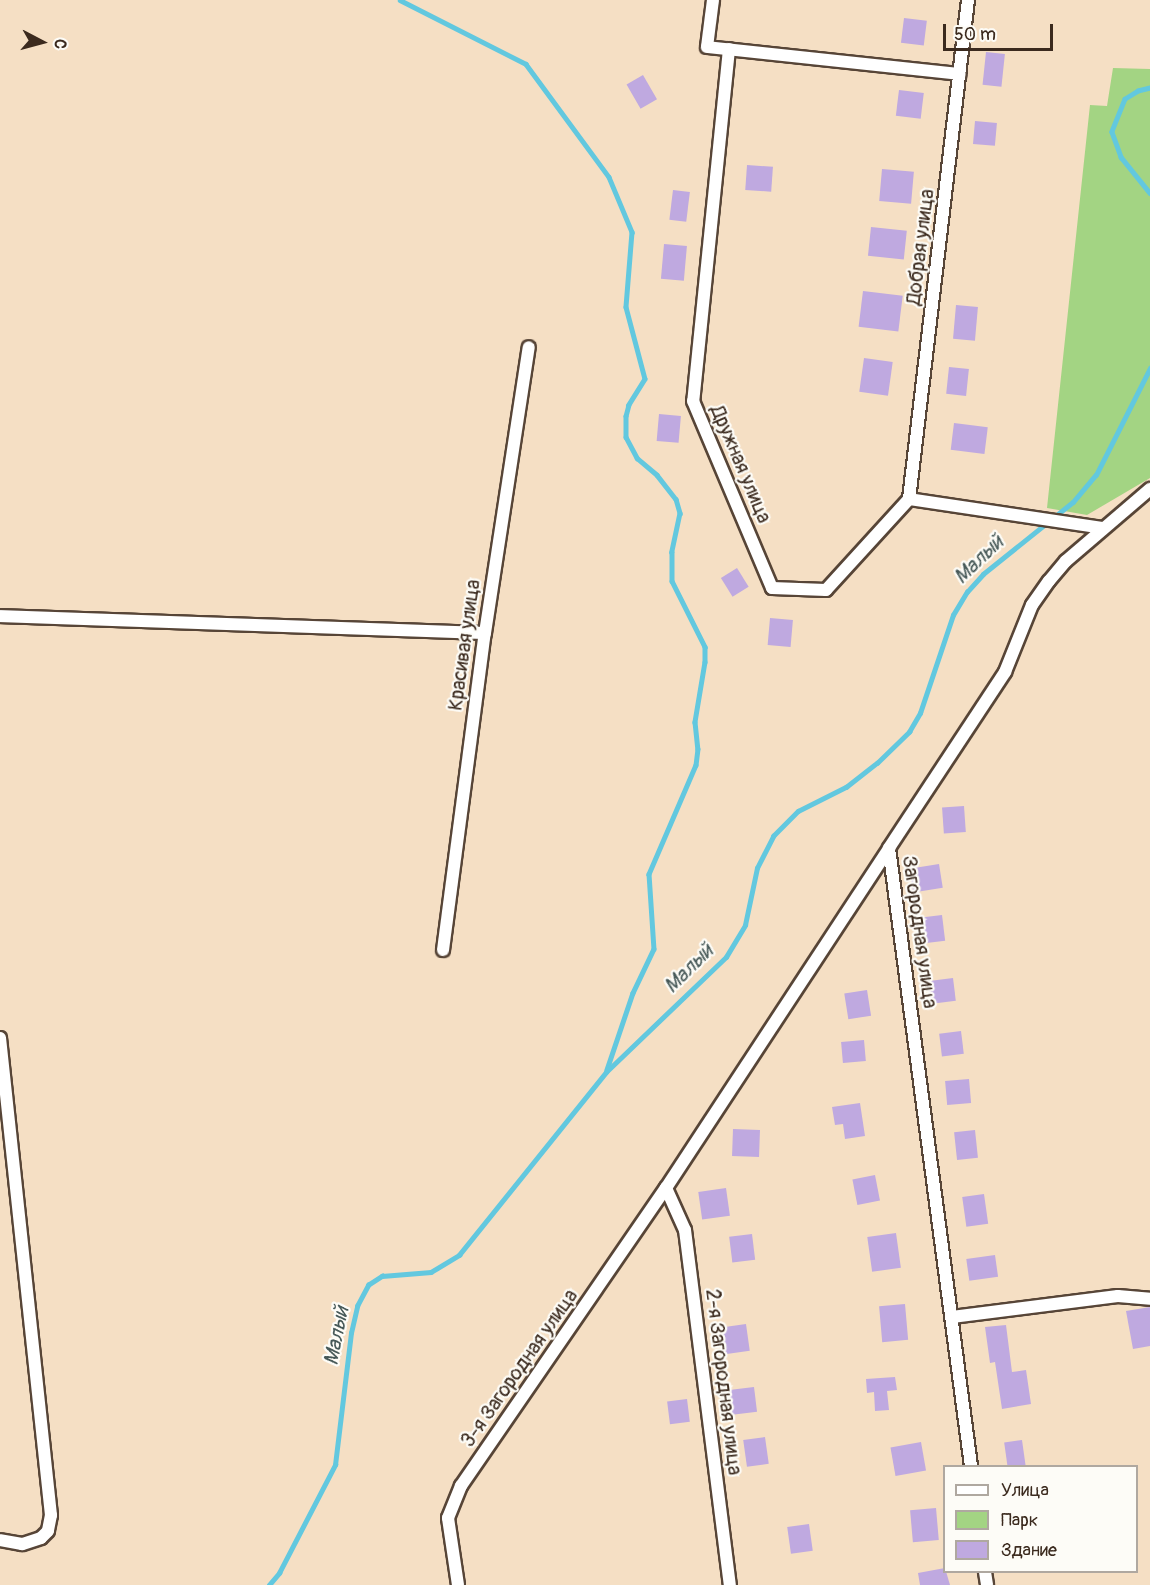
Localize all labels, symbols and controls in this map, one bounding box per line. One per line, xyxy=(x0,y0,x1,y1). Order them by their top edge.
north arrow xyxy=(12,12,72,72)
scale bar xyxy=(946,12,1056,50)
text: 50 m xyxy=(954,23,996,46)
text: С xyxy=(49,38,70,50)
street label: Добрая улица xyxy=(901,188,939,306)
street label: Дружная улица xyxy=(705,402,777,526)
water label: Малый xyxy=(949,530,1009,590)
street label: Красивая улица xyxy=(443,578,485,712)
street label: Загородная улица xyxy=(897,854,943,1010)
water label: Малый xyxy=(659,939,719,999)
street label: 3-я Загородная улица xyxy=(455,1284,583,1452)
street label: 2-я Загородная улица xyxy=(701,1288,747,1476)
water label: Малый xyxy=(319,1304,355,1368)
legend xyxy=(943,1465,1138,1573)
text: Улица xyxy=(1001,1479,1049,1502)
text: Парк xyxy=(1001,1509,1038,1532)
text: Здание xyxy=(1001,1539,1057,1562)

